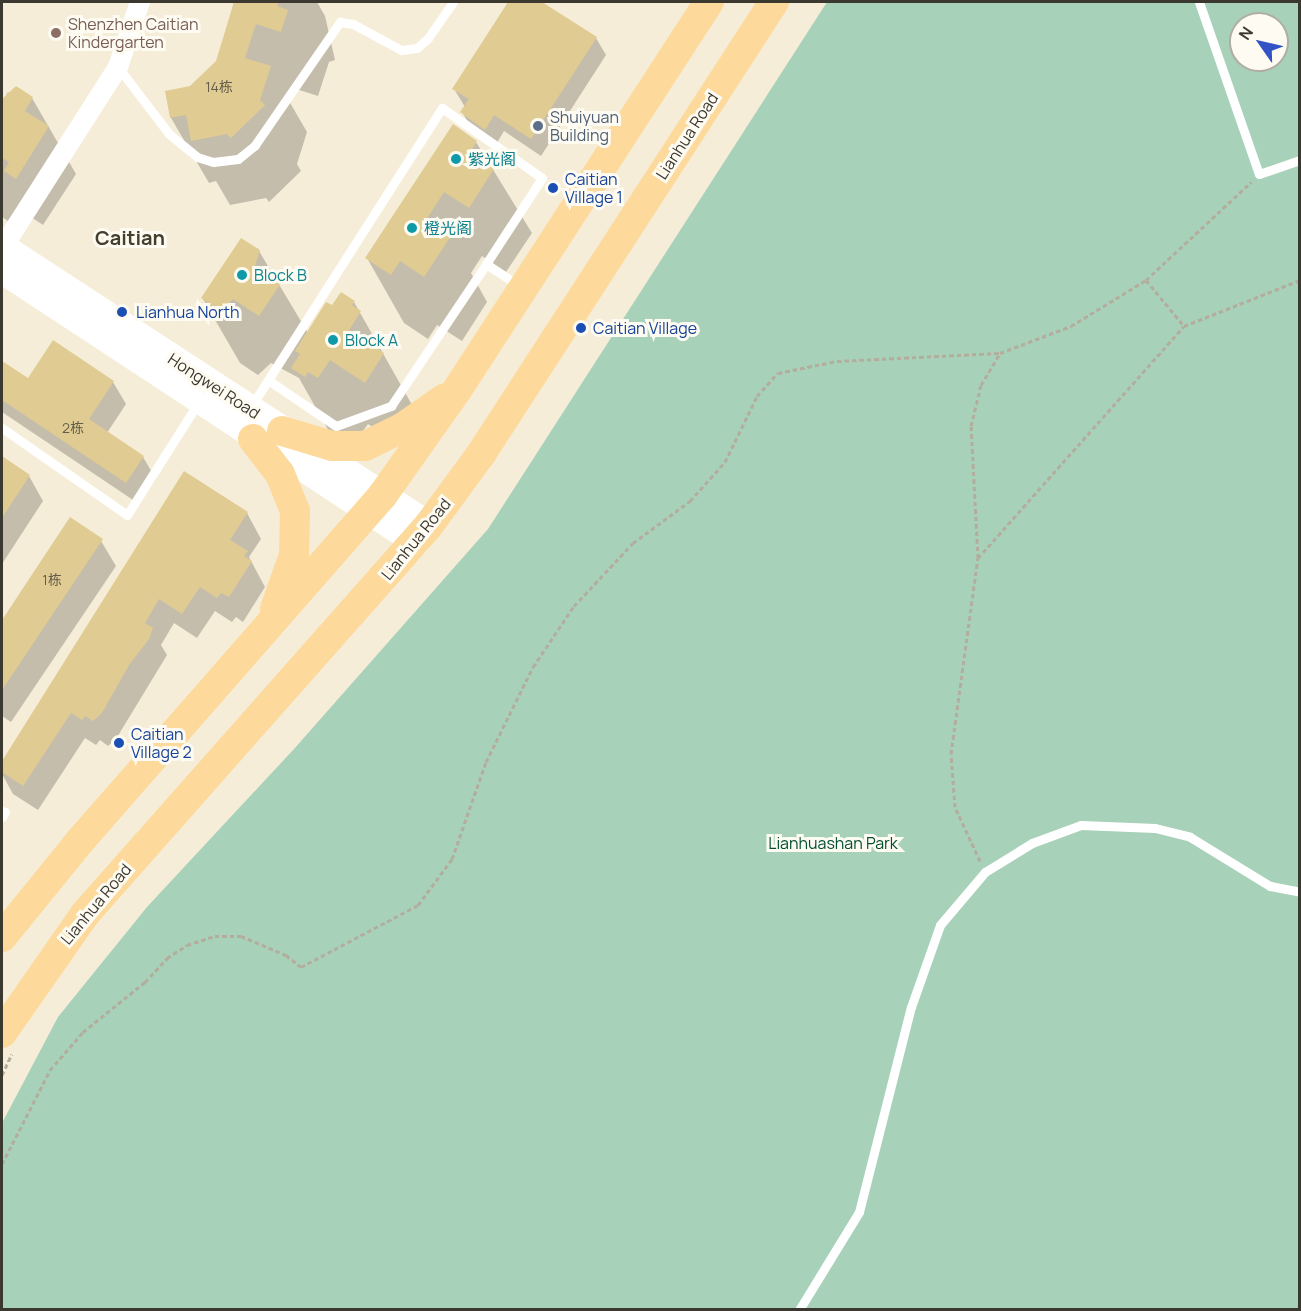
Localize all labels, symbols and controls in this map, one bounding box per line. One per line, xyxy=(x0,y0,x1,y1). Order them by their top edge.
north arrow xyxy=(1229,12,1289,72)
place label: Shenzhen Caitian Kindergarten xyxy=(68,14,198,52)
text: N xyxy=(1233,22,1258,44)
marker: Shenzhen Caitian Kindergarten xyxy=(49,26,63,40)
house number: 14栋 xyxy=(205,79,233,95)
street label: Lianhua Road xyxy=(652,89,722,183)
place label: Shuiyuan Building xyxy=(550,107,619,145)
marker: Shuiyuan Building xyxy=(531,119,545,133)
place label: 紫光阁 xyxy=(468,149,516,169)
marker: 紫光阁 xyxy=(449,152,463,166)
place label: Caitian Village 1 xyxy=(565,169,623,207)
marker: Caitian Village 1 xyxy=(546,181,560,195)
place label: 橙光阁 xyxy=(424,218,472,238)
marker: 橙光阁 xyxy=(405,221,419,235)
district label: Caitian xyxy=(95,225,165,249)
place label: Block B xyxy=(254,265,307,285)
marker: Block B xyxy=(235,268,249,282)
place label: Lianhua North xyxy=(136,302,239,322)
marker: Lianhua North xyxy=(113,303,131,321)
place label: Caitian Village xyxy=(593,318,697,338)
marker: Caitian Village xyxy=(574,321,588,335)
place label: Block A xyxy=(345,330,398,350)
marker: Block A xyxy=(326,333,340,347)
street label: Hongwei Road xyxy=(165,349,263,423)
house number: 2栋 xyxy=(62,420,84,436)
street label: Lianhua Road xyxy=(377,494,455,584)
house number: 1栋 xyxy=(42,572,62,588)
place label: Caitian Village 2 xyxy=(131,724,192,762)
marker: Caitian Village 2 xyxy=(112,736,126,750)
park label: Lianhuashan Park xyxy=(768,833,898,853)
street label: Lianhua Road xyxy=(57,860,135,948)

